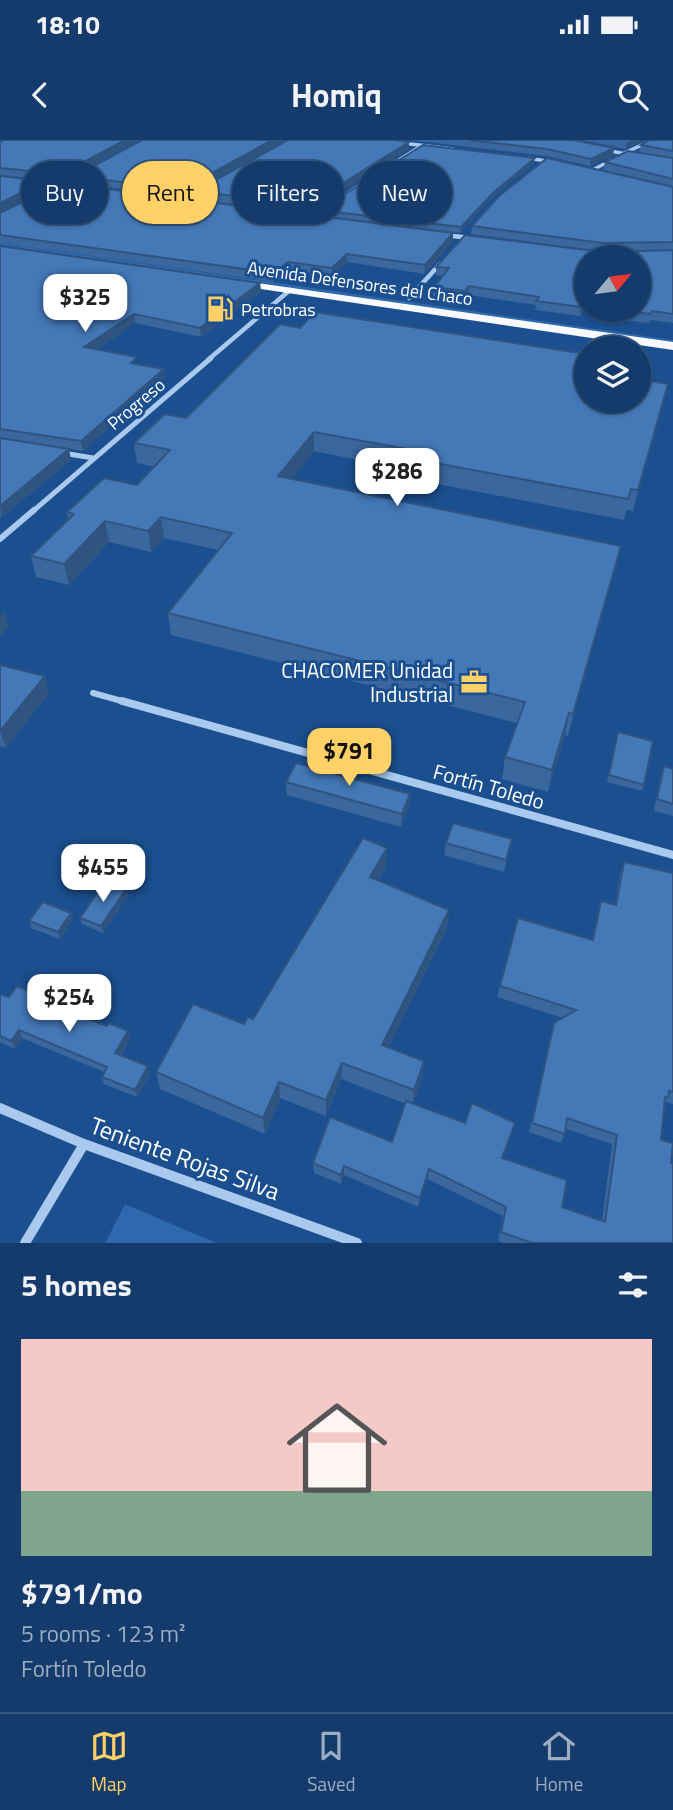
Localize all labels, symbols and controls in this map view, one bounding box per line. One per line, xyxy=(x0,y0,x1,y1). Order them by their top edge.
text: 18:10 xyxy=(35,5,100,44)
text: Homiq xyxy=(291,71,382,119)
icon: back xyxy=(21,76,59,114)
icon: search xyxy=(614,76,652,114)
chip: Buy xyxy=(21,161,108,224)
chip: Rent xyxy=(122,161,218,224)
chip: Filters xyxy=(232,161,344,224)
chip: New xyxy=(358,161,452,224)
north arrow xyxy=(574,245,651,322)
map controls xyxy=(574,245,651,413)
street label: Avenida Defensores del Chaco xyxy=(246,254,474,312)
pin: $325 xyxy=(44,274,126,334)
text: $325 xyxy=(59,279,111,314)
fuel station icon: Petrobras xyxy=(205,294,235,324)
place label: Petrobras xyxy=(241,296,316,323)
button: layers xyxy=(574,336,651,413)
street label: Progreso xyxy=(101,372,171,436)
pin: $286 xyxy=(356,448,438,508)
text: $286 xyxy=(371,453,423,488)
place label: CHACOMER Unidad Industrial xyxy=(281,654,453,710)
office icon: CHACOMER Unidad Industrial xyxy=(459,667,489,697)
pin: $791 xyxy=(308,728,390,788)
text: $791 xyxy=(323,733,375,768)
street label: Fortín Toledo xyxy=(429,755,549,817)
pin: $455 xyxy=(62,844,144,904)
text: $455 xyxy=(77,849,129,884)
pin: $254 xyxy=(28,974,110,1034)
text: $254 xyxy=(43,979,95,1014)
street label: Teniente Rojas Silva xyxy=(85,1107,285,1209)
text: 5 homes xyxy=(21,1262,132,1308)
icon: filters xyxy=(614,1266,652,1304)
icon: home xyxy=(274,1385,400,1511)
text: $791/mo xyxy=(21,1570,143,1616)
text: 5 rooms · 123 m² xyxy=(21,1616,185,1651)
text: Fortín Toledo xyxy=(21,1651,147,1686)
tab: Map xyxy=(90,1727,128,1798)
tab: Saved xyxy=(307,1727,356,1798)
tab: Home xyxy=(535,1727,583,1798)

